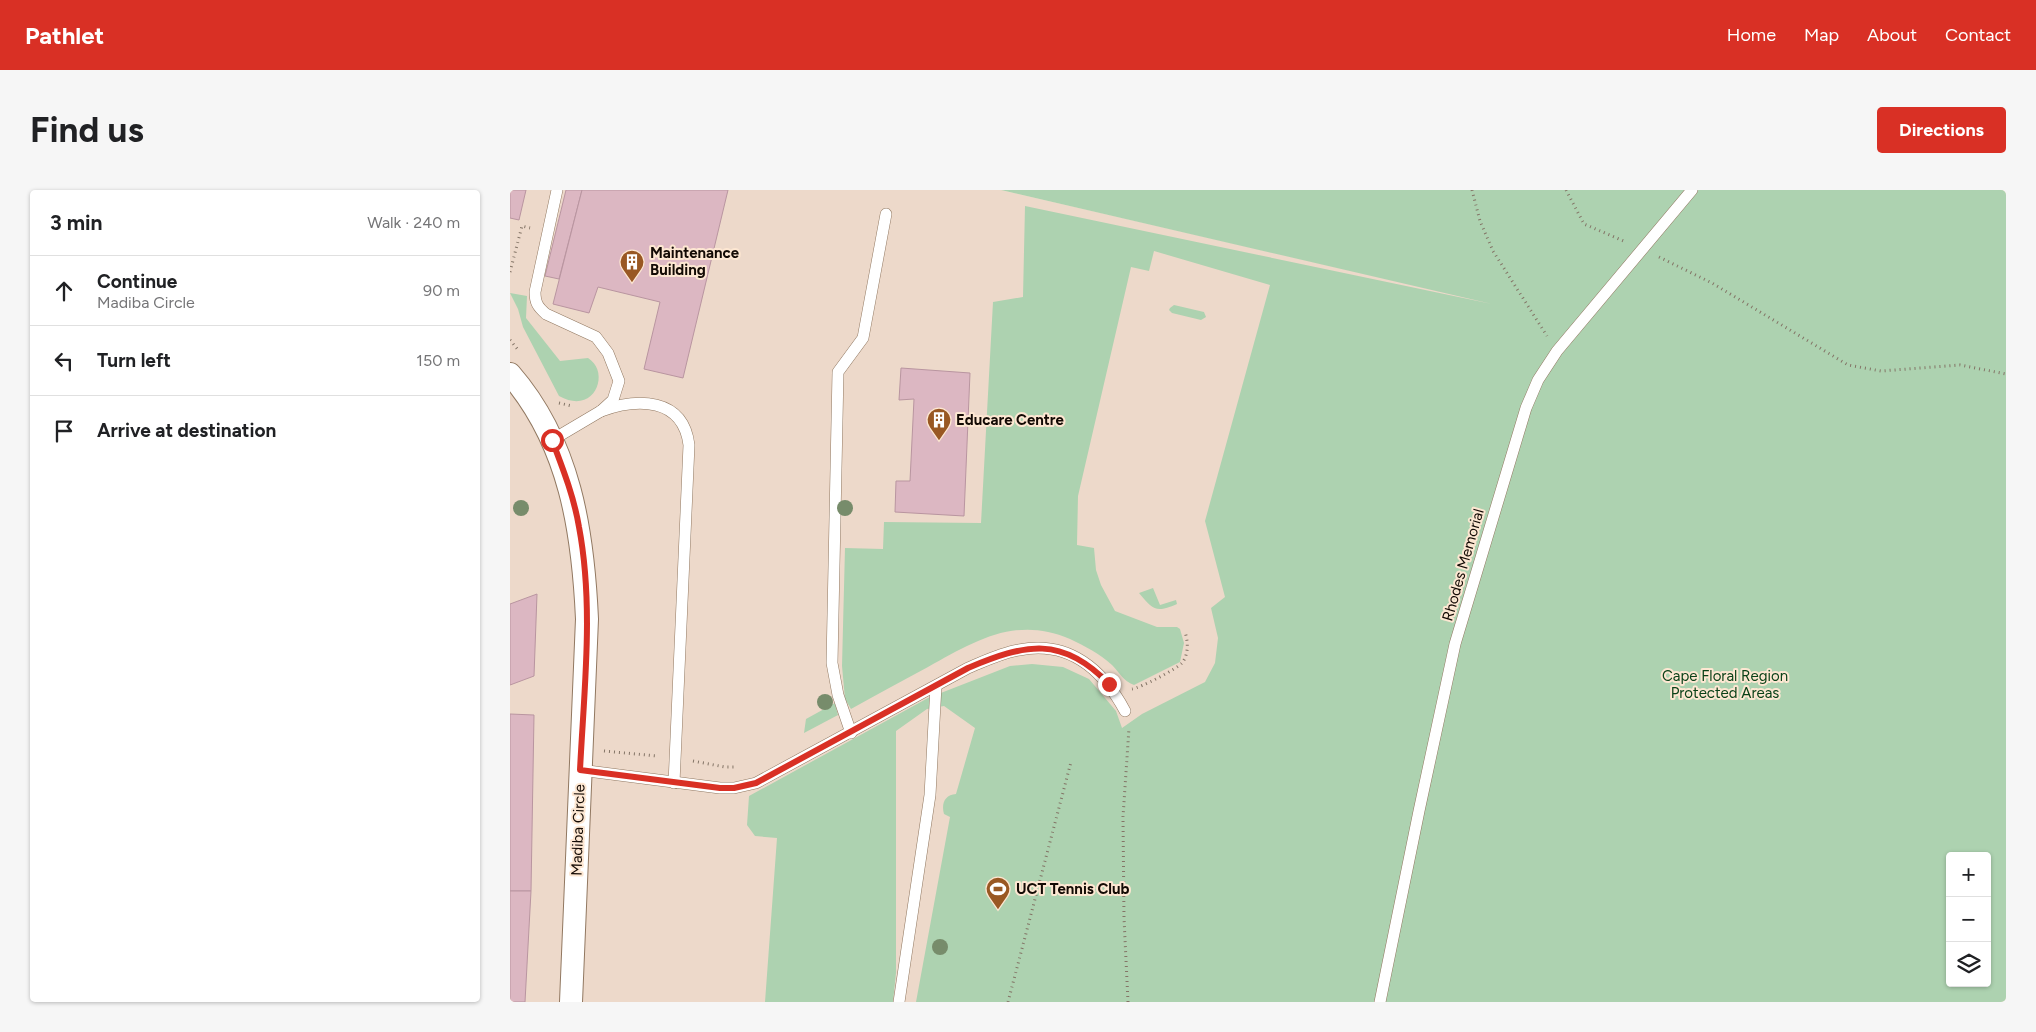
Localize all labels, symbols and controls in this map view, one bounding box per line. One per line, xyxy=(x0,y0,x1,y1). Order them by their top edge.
text: Pathlet xyxy=(25,21,104,50)
text: Home xyxy=(1727,24,1776,46)
text: Map xyxy=(1804,24,1839,46)
text: About xyxy=(1867,24,1917,46)
text: Contact xyxy=(1945,24,2011,46)
button: Directions xyxy=(1877,107,2006,153)
text: Find us xyxy=(30,109,144,151)
text: 3 min xyxy=(50,210,102,235)
text: Walk · 240 m xyxy=(367,213,460,232)
place label: Maintenance Building xyxy=(650,244,740,279)
building icon: Maintenance Building xyxy=(619,249,645,283)
text: Continue xyxy=(97,270,177,293)
icon: ahead xyxy=(50,277,78,305)
text: 90 m xyxy=(423,281,460,300)
text: Madiba Circle xyxy=(97,293,195,312)
icon: left xyxy=(50,347,78,375)
text: Turn left xyxy=(97,349,171,372)
text: 150 m xyxy=(416,351,460,370)
building icon: Educare Centre xyxy=(926,407,952,441)
place label: Educare Centre xyxy=(956,411,1064,429)
icon: arrive xyxy=(50,417,78,445)
text: Arrive at destination xyxy=(97,419,276,442)
route start xyxy=(541,429,564,452)
street label: Rhodes Memorial xyxy=(1438,507,1488,623)
park label: Cape Floral Region Protected Areas xyxy=(1662,667,1788,702)
route end xyxy=(1098,673,1121,696)
street label: Madiba Circle xyxy=(567,784,589,876)
map controls xyxy=(1946,852,1991,987)
button: + xyxy=(1946,852,1991,897)
sports icon: UCT Tennis Club xyxy=(985,876,1011,910)
place label: UCT Tennis Club xyxy=(1016,880,1129,898)
button: − xyxy=(1946,897,1991,942)
button: layers xyxy=(1946,942,1991,987)

